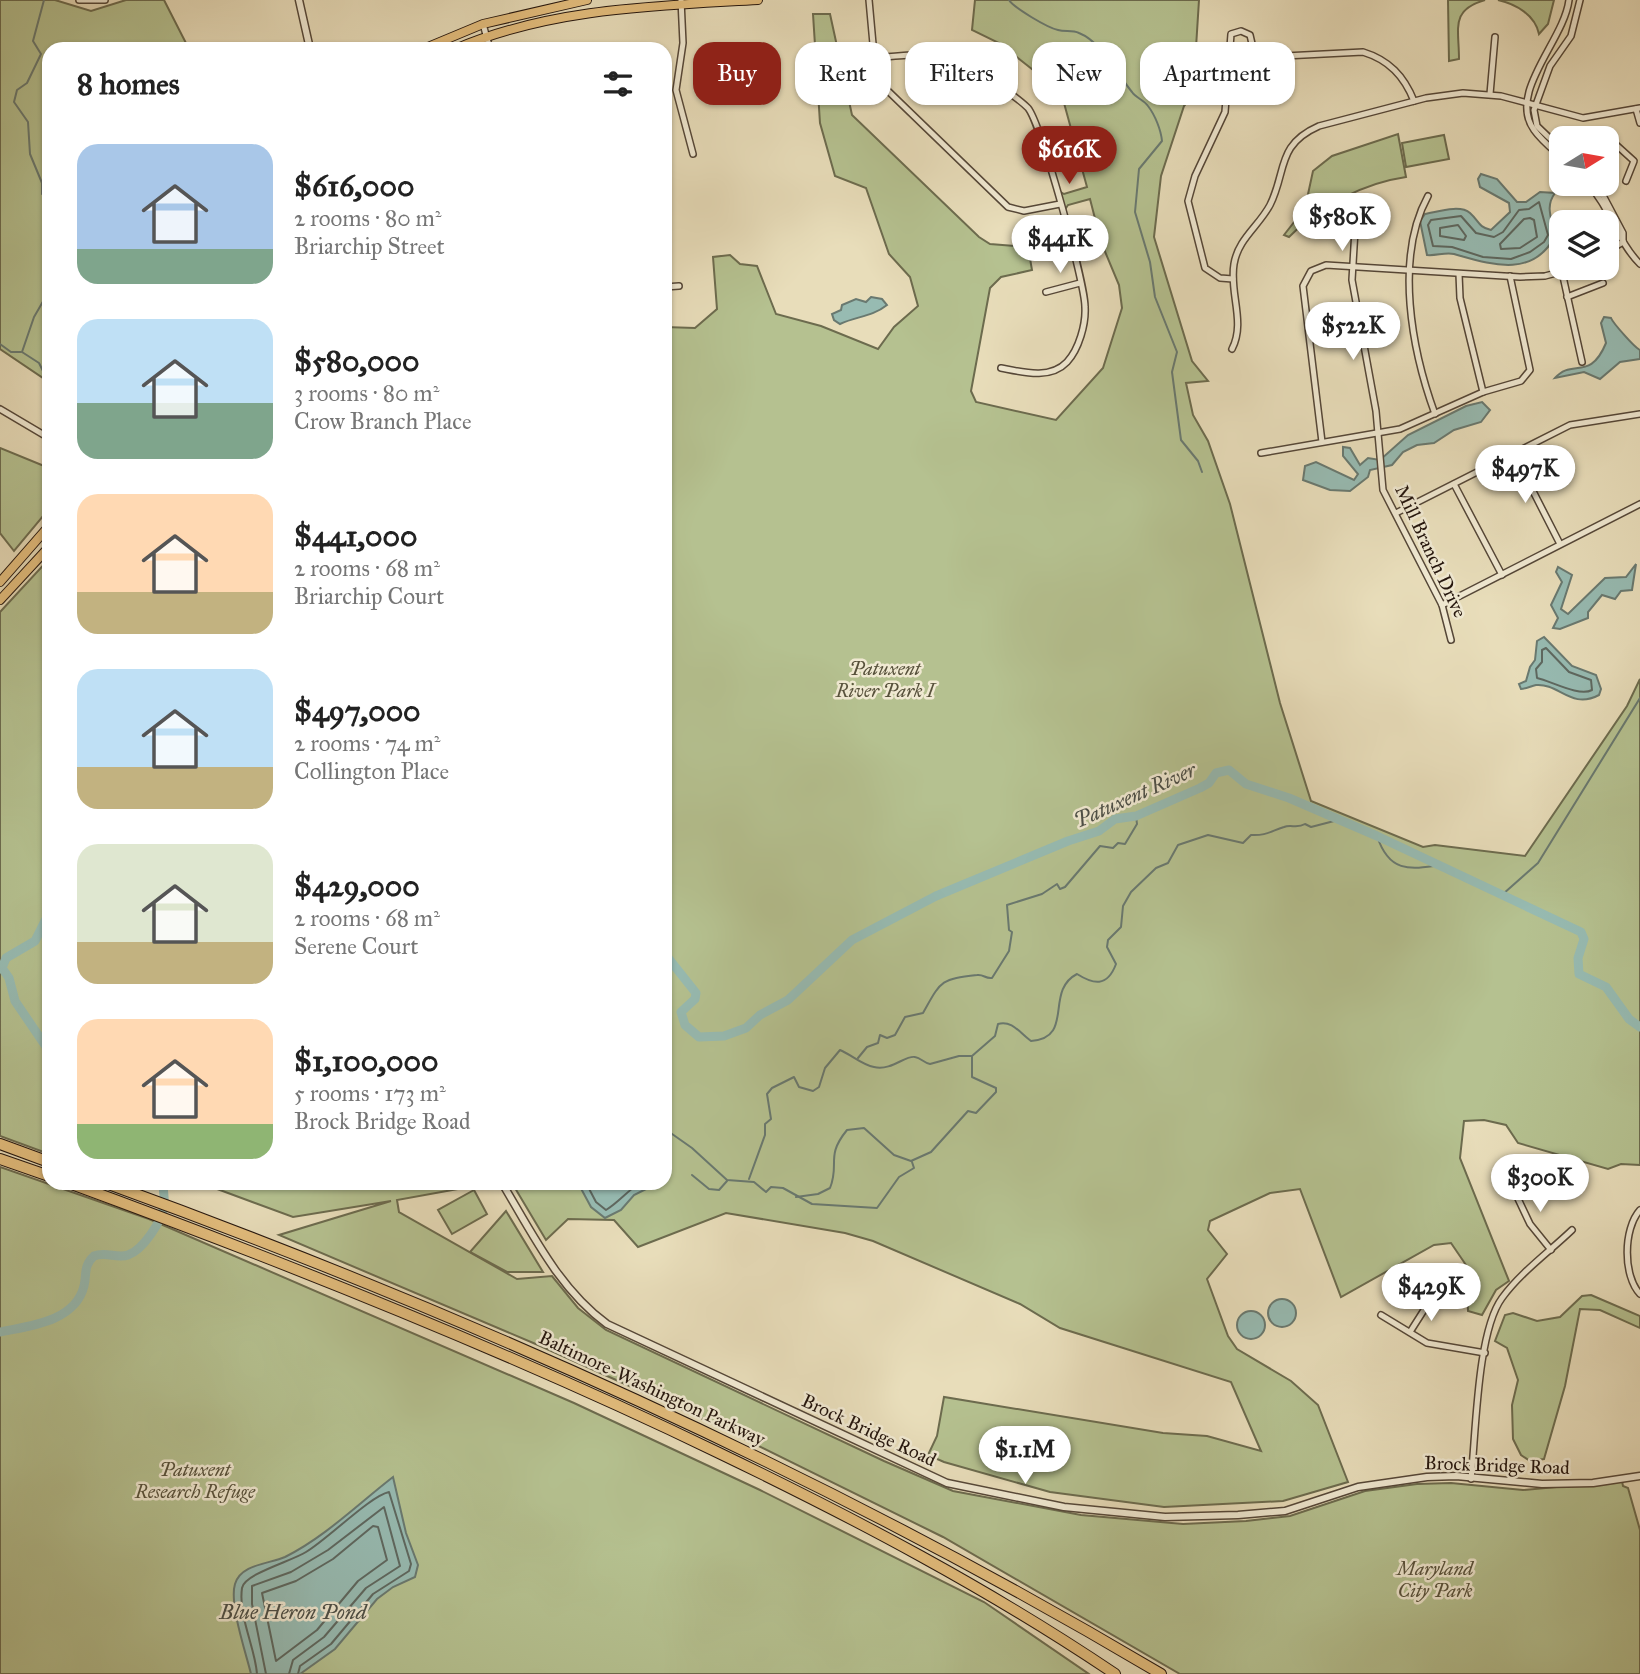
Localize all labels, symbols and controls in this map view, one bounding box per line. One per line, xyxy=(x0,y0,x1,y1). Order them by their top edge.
chip: Buy xyxy=(693,42,781,105)
chip: Rent xyxy=(795,42,891,105)
chip: Filters xyxy=(905,42,1018,105)
chip: New xyxy=(1032,42,1126,105)
chip: Apartment xyxy=(1140,42,1295,105)
icon: filters xyxy=(599,65,637,103)
text: 8 homes xyxy=(77,66,180,102)
north arrow xyxy=(1549,126,1619,196)
map controls xyxy=(1549,126,1619,280)
pin: $616K xyxy=(1020,127,1118,186)
text: $616K xyxy=(1038,135,1100,163)
text: $616,000 xyxy=(294,168,414,204)
icon: home xyxy=(133,172,217,256)
pin: $580K xyxy=(1293,194,1391,253)
text: $580K xyxy=(1309,202,1375,230)
text: 2 rooms · 80 m² xyxy=(294,204,441,232)
button: layers xyxy=(1549,210,1619,280)
pin: $441K xyxy=(1011,216,1109,275)
text: $441K xyxy=(1028,224,1092,252)
text: Briarchip Street xyxy=(294,232,445,260)
pin: $522K xyxy=(1304,302,1402,362)
text: $522K xyxy=(1321,311,1385,339)
text: $580,000 xyxy=(294,343,420,379)
icon: home xyxy=(133,347,217,431)
text: 3 rooms · 80 m² xyxy=(294,379,439,407)
text: Crow Branch Place xyxy=(294,407,472,435)
pin: $497K xyxy=(1476,446,1574,505)
text: $497K xyxy=(1491,454,1559,482)
street label: Mill Branch Drive xyxy=(1390,481,1472,621)
text: $441,000 xyxy=(294,518,417,554)
icon: home xyxy=(133,522,217,606)
text: 2 rooms · 68 m² xyxy=(294,554,440,582)
text: Briarchip Court xyxy=(294,582,444,610)
park label: Patuxent River Park I xyxy=(835,657,937,702)
text: $497,000 xyxy=(294,693,421,729)
icon: home xyxy=(133,697,217,781)
text: 2 rooms · 74 m² xyxy=(294,729,440,757)
water label: Patuxent River xyxy=(1070,756,1201,833)
text: Collington Place xyxy=(294,757,449,785)
text: $429,000 xyxy=(294,868,420,904)
icon: home xyxy=(133,872,217,956)
text: 2 rooms · 68 m² xyxy=(294,904,440,932)
text: Serene Court xyxy=(294,932,418,960)
text: $1,100,000 xyxy=(294,1043,438,1079)
icon: home xyxy=(133,1047,217,1131)
text: 5 rooms · 173 m² xyxy=(294,1079,446,1107)
text: Brock Bridge Road xyxy=(294,1107,471,1135)
pin: $300K xyxy=(1491,1154,1589,1214)
text: $300K xyxy=(1507,1163,1573,1191)
pin: $429K xyxy=(1382,1264,1480,1323)
text: $429K xyxy=(1398,1272,1464,1300)
street label: Baltimore-Washington Parkway xyxy=(535,1325,770,1452)
street label: Brock Bridge Road xyxy=(798,1389,940,1472)
pin: $1.1M xyxy=(976,1426,1074,1486)
text: $1.1M xyxy=(995,1435,1055,1463)
street label: Brock Bridge Road xyxy=(1424,1451,1571,1480)
park label: Patuxent Research Refuge xyxy=(134,1458,256,1503)
park label: Maryland City Park xyxy=(1395,1557,1474,1602)
water label: Blue Heron Pond xyxy=(218,1599,369,1625)

